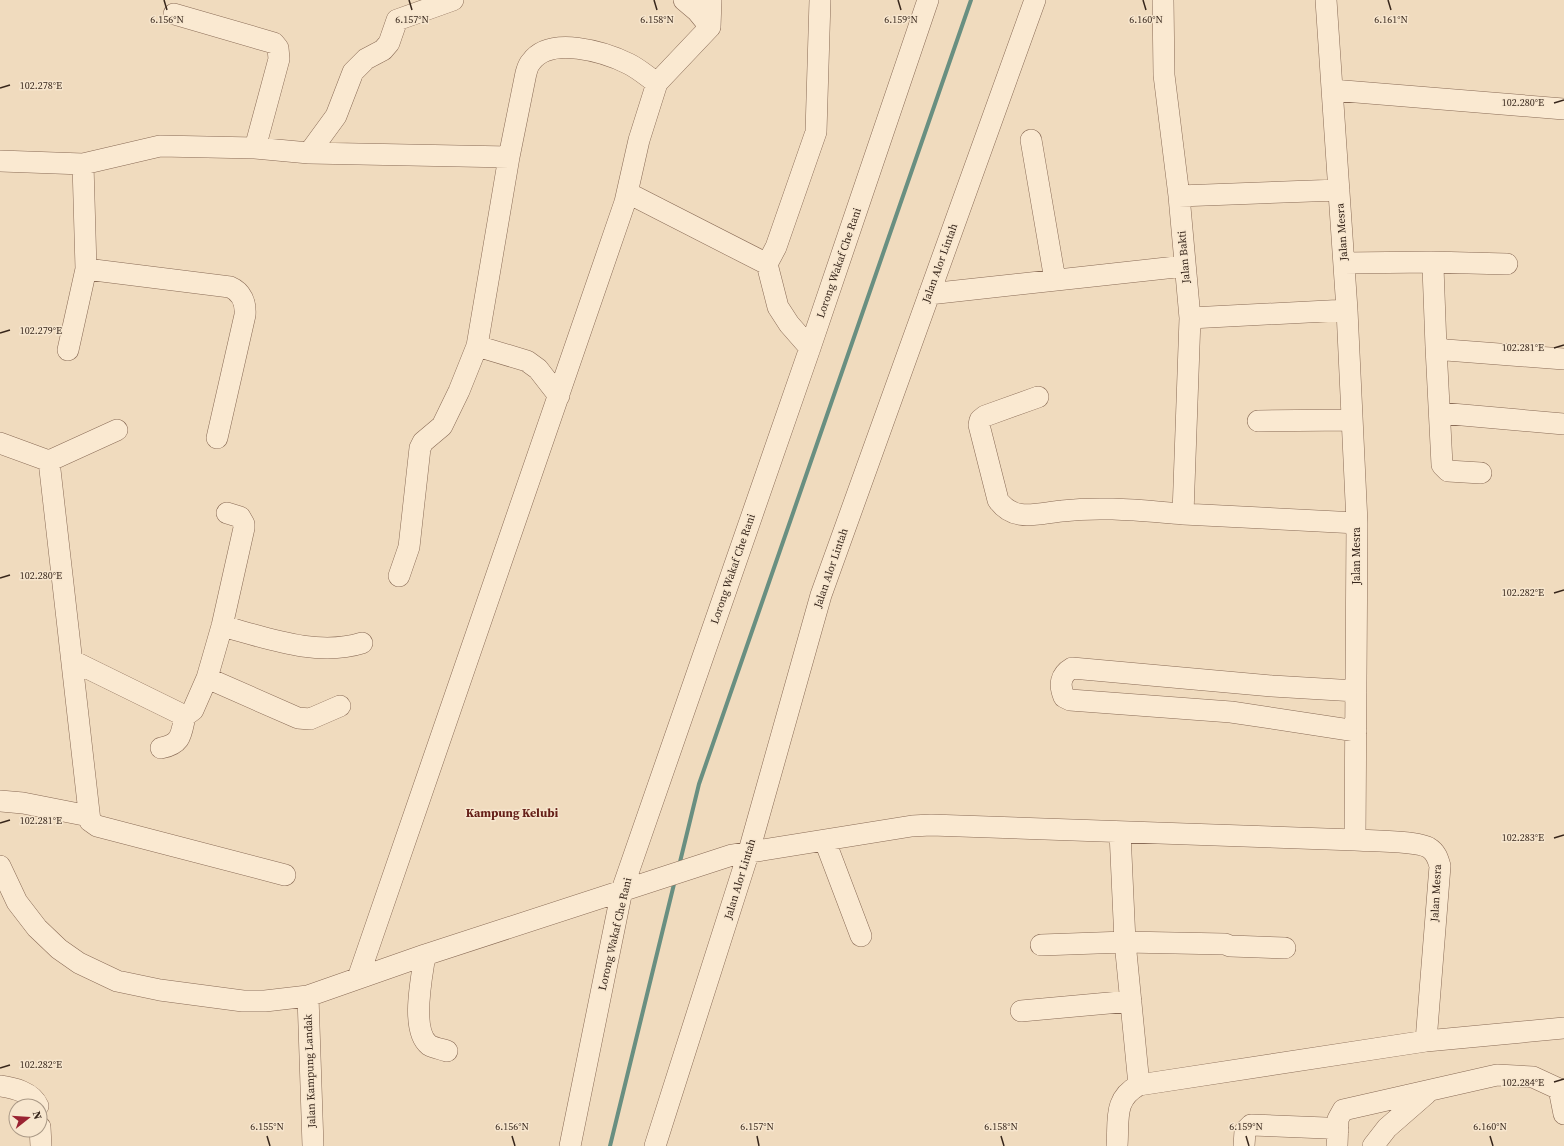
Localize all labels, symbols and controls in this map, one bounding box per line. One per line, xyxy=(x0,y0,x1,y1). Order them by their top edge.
text: 6.156°N xyxy=(150,13,184,26)
text: 6.157°N xyxy=(395,13,429,26)
text: 6.158°N xyxy=(640,13,674,26)
text: 6.159°N xyxy=(884,13,918,26)
text: 6.160°N xyxy=(1129,13,1163,26)
text: 6.161°N xyxy=(1374,13,1408,26)
text: 102.278°E xyxy=(20,79,62,92)
text: 102.280°E xyxy=(1502,96,1544,109)
street label: Jalan Mesra xyxy=(1332,202,1352,262)
street label: Lorong Wakaf Che Rani xyxy=(813,206,865,320)
street label: Jalan Alor Lintah xyxy=(918,221,961,306)
street label: Jalan Bakti xyxy=(1174,230,1194,285)
text: 102.279°E xyxy=(20,324,62,337)
text: 102.281°E xyxy=(1502,341,1544,354)
street label: Lorong Wakaf Che Rani xyxy=(707,512,759,626)
street label: Jalan Alor Lintah xyxy=(810,526,852,611)
street label: Jalan Mesra xyxy=(1349,527,1364,586)
text: 102.280°E xyxy=(20,569,62,582)
text: 102.282°E xyxy=(1502,586,1544,599)
district label: Kampung Kelubi xyxy=(466,805,559,821)
text: 102.281°E xyxy=(20,814,62,827)
text: 102.283°E xyxy=(1502,831,1544,844)
street label: Jalan Alor Lintah xyxy=(720,837,759,922)
street label: Jalan Mesra xyxy=(1427,863,1445,923)
street label: Lorong Wakaf Che Rani xyxy=(595,876,635,992)
street label: Jalan Kampung Landak xyxy=(300,1013,320,1129)
text: 102.282°E xyxy=(20,1058,62,1071)
text: 102.284°E xyxy=(1502,1076,1544,1089)
north arrow xyxy=(8,1098,48,1138)
text: N xyxy=(29,1109,45,1121)
text: 6.155°N xyxy=(250,1120,284,1133)
text: 6.156°N xyxy=(495,1120,529,1133)
text: 6.157°N xyxy=(740,1120,774,1133)
text: 6.158°N xyxy=(984,1120,1018,1133)
text: 6.159°N xyxy=(1229,1120,1263,1133)
text: 6.160°N xyxy=(1473,1120,1507,1133)

